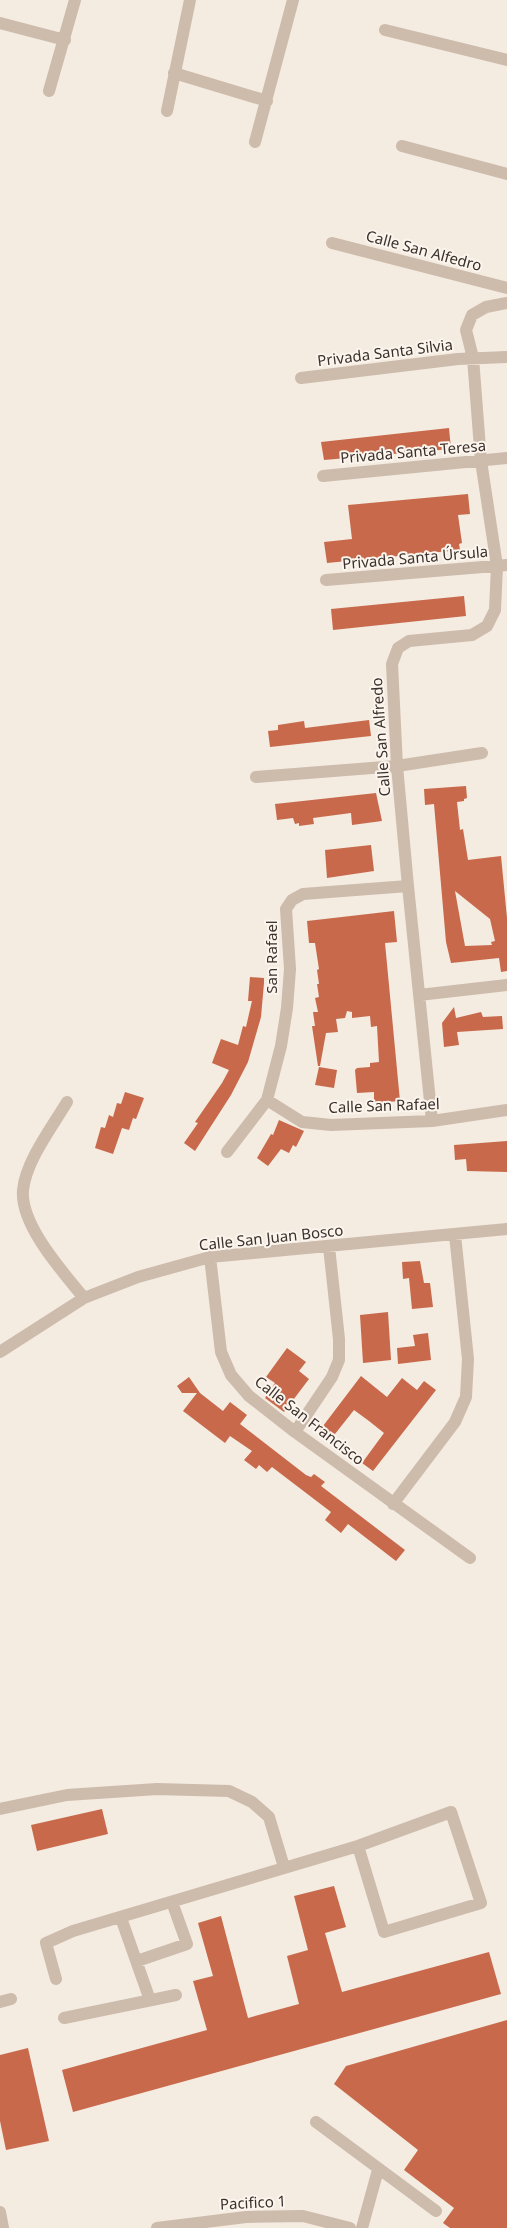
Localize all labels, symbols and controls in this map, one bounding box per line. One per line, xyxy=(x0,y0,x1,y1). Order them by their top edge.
street label: Calle San Alfedro xyxy=(364,225,484,275)
street label: Privada Santa Silvia xyxy=(316,334,454,370)
street label: Privada Santa Teresa xyxy=(339,435,487,467)
street label: Privada Santa Úrsula xyxy=(341,541,489,573)
street label: Calle San Alfredo xyxy=(366,677,394,797)
street label: San Rafael xyxy=(261,920,281,994)
street label: Calle San Rafael xyxy=(328,1093,440,1117)
street label: Calle San Juan Bosco xyxy=(198,1219,344,1255)
street label: Calle San Francisco xyxy=(251,1371,369,1469)
street label: Pacifico 1 xyxy=(219,2190,287,2214)

